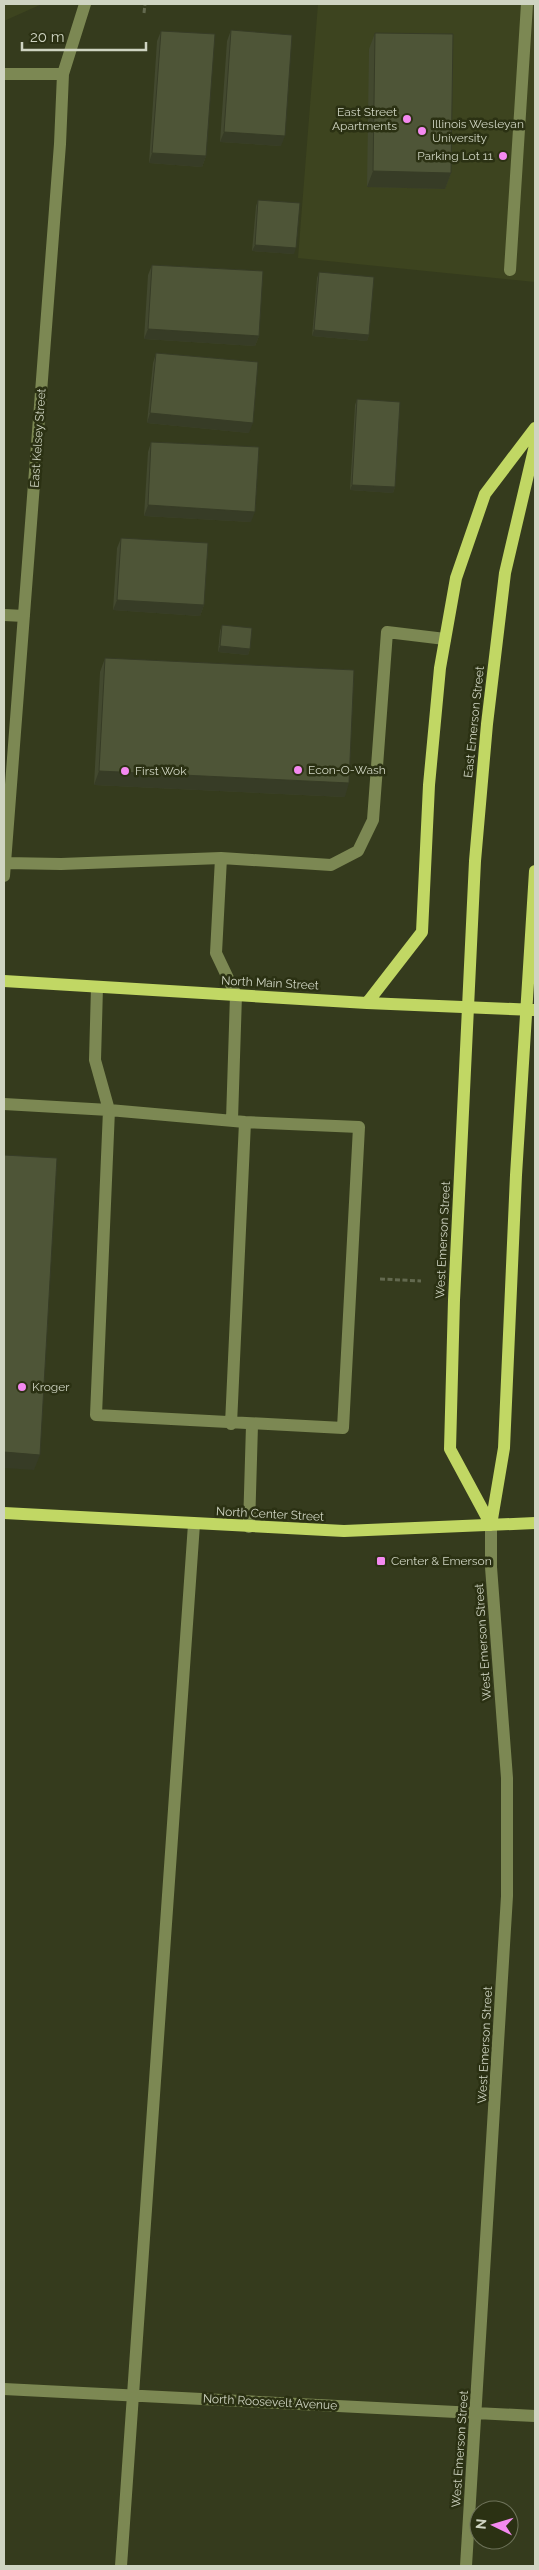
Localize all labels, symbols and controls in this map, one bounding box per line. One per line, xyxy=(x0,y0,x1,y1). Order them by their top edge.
scale bar xyxy=(22,20,146,52)
text: 20 m xyxy=(30,28,65,46)
place label: East Street Apartments xyxy=(332,105,397,133)
marker: East Street Apartments xyxy=(401,113,413,125)
place label: Illinois Wesleyan University xyxy=(432,117,524,145)
marker: Illinois Wesleyan University xyxy=(416,125,428,137)
place label: Parking Lot 11 xyxy=(417,149,493,163)
marker: Parking Lot 11 xyxy=(497,150,509,162)
street label: East Kelsey Street xyxy=(28,388,48,488)
street label: East Emerson Street xyxy=(461,665,487,779)
place label: Econ-O-Wash xyxy=(308,763,386,777)
place label: First Wok xyxy=(135,764,187,778)
marker: Econ-O-Wash xyxy=(292,764,304,776)
marker: First Wok xyxy=(119,765,131,777)
street label: North Main Street xyxy=(221,973,319,993)
street label: West Emerson Street xyxy=(433,1181,453,1299)
place label: Kroger xyxy=(32,1380,70,1394)
marker: Kroger xyxy=(16,1381,28,1393)
street label: North Center Street xyxy=(216,1504,324,1524)
place label: Center & Emerson xyxy=(391,1554,492,1568)
marker: Center & Emerson xyxy=(375,1555,387,1567)
street label: West Emerson Street xyxy=(472,1583,494,1701)
street label: West Emerson Street xyxy=(475,1986,495,2104)
street label: West Emerson Street xyxy=(449,2390,471,2508)
street label: North Roosevelt Avenue xyxy=(202,2391,338,2413)
north arrow xyxy=(469,2500,519,2550)
text: N xyxy=(473,2518,489,2530)

